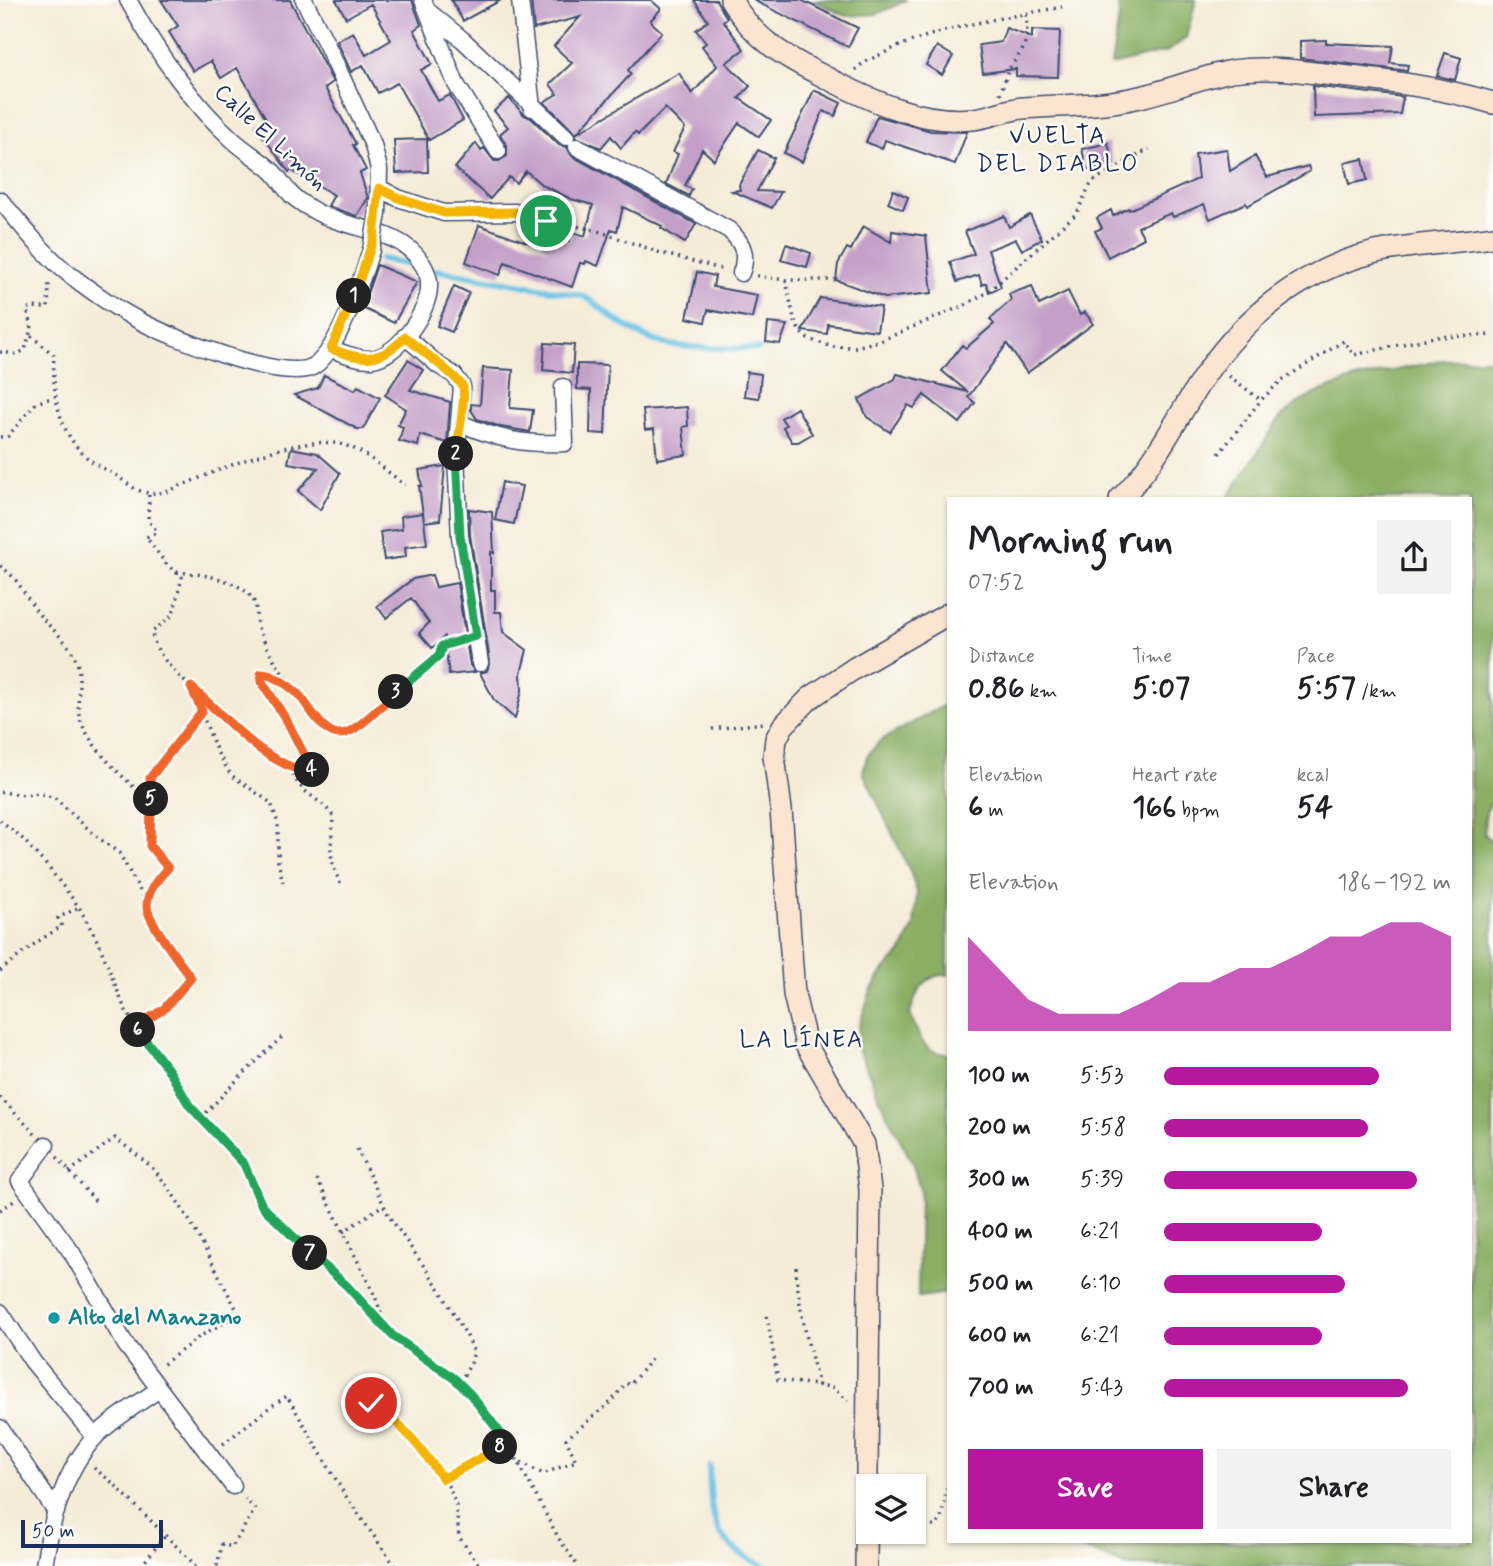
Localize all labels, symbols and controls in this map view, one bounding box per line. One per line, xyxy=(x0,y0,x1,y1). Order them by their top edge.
street label: Calle El Limón xyxy=(207,78,333,198)
district label: VUELTA DEL DIABLO xyxy=(977,121,1139,180)
pin xyxy=(516,191,576,251)
icon: arrive xyxy=(527,202,565,240)
pin: 1 xyxy=(336,278,372,314)
text: 1 xyxy=(349,283,358,308)
pin: 2 xyxy=(438,436,474,472)
text: 2 xyxy=(451,441,460,466)
text: Morning run xyxy=(968,517,1173,566)
button: share xyxy=(1377,520,1451,594)
text: 07:52 xyxy=(968,568,1025,598)
text: Distance xyxy=(968,644,1035,669)
text: Time xyxy=(1132,644,1172,669)
text: Pace xyxy=(1297,644,1334,669)
text: 0.86 xyxy=(968,669,1025,708)
text: 5:07 xyxy=(1132,669,1190,708)
text: 5:57 xyxy=(1297,669,1356,708)
pin: 3 xyxy=(378,674,414,710)
text: 3 xyxy=(391,679,400,704)
text: km xyxy=(1025,679,1057,704)
text: /km xyxy=(1356,679,1397,704)
pin: 4 xyxy=(294,752,330,788)
text: 4 xyxy=(306,757,317,782)
text: Elevation xyxy=(968,763,1043,788)
text: Heart rate xyxy=(1132,763,1218,788)
text: kcal xyxy=(1297,763,1329,788)
pin: 5 xyxy=(134,782,168,816)
text: 5 xyxy=(145,786,156,811)
text: 6 xyxy=(968,788,983,827)
text: 166 xyxy=(1132,788,1176,827)
text: 54 xyxy=(1297,788,1333,827)
text: m xyxy=(983,798,1004,823)
text: bpm xyxy=(1176,798,1220,823)
text: Elevation xyxy=(968,868,1059,898)
text: 186–192 m xyxy=(1337,868,1451,898)
pin: 6 xyxy=(120,1012,156,1048)
text: 6 xyxy=(133,1017,142,1042)
district label: LA LÍNEA xyxy=(739,1024,865,1056)
text: 100 m xyxy=(968,1061,1030,1091)
text: 5:53 xyxy=(1080,1061,1123,1091)
text: 200 m xyxy=(968,1113,1031,1143)
text: 5:58 xyxy=(1080,1113,1126,1143)
text: 300 m xyxy=(968,1165,1030,1195)
text: 5:39 xyxy=(1080,1165,1124,1195)
text: 400 m xyxy=(968,1217,1033,1247)
text: 6:21 xyxy=(1080,1217,1119,1247)
pin: 7 xyxy=(292,1236,328,1270)
text: 7 xyxy=(304,1240,315,1265)
text: 500 m xyxy=(968,1269,1033,1299)
text: 6:10 xyxy=(1080,1269,1121,1299)
place label: Alto del Manzano xyxy=(68,1303,241,1333)
marker: Alto del Manzano xyxy=(46,1310,62,1326)
text: 600 m xyxy=(968,1321,1031,1351)
text: 6:21 xyxy=(1080,1321,1119,1351)
pin xyxy=(341,1373,401,1433)
text: 700 m xyxy=(968,1373,1033,1403)
text: 5:43 xyxy=(1080,1373,1123,1403)
icon: check xyxy=(352,1384,390,1422)
pin: 8 xyxy=(482,1430,518,1464)
text: 8 xyxy=(494,1434,505,1459)
button: Save xyxy=(968,1449,1203,1529)
button: Share xyxy=(1217,1449,1451,1529)
map controls xyxy=(856,1474,926,1544)
button: layers xyxy=(856,1474,926,1544)
scale bar xyxy=(21,1517,163,1549)
text: 50 m xyxy=(32,1519,75,1544)

